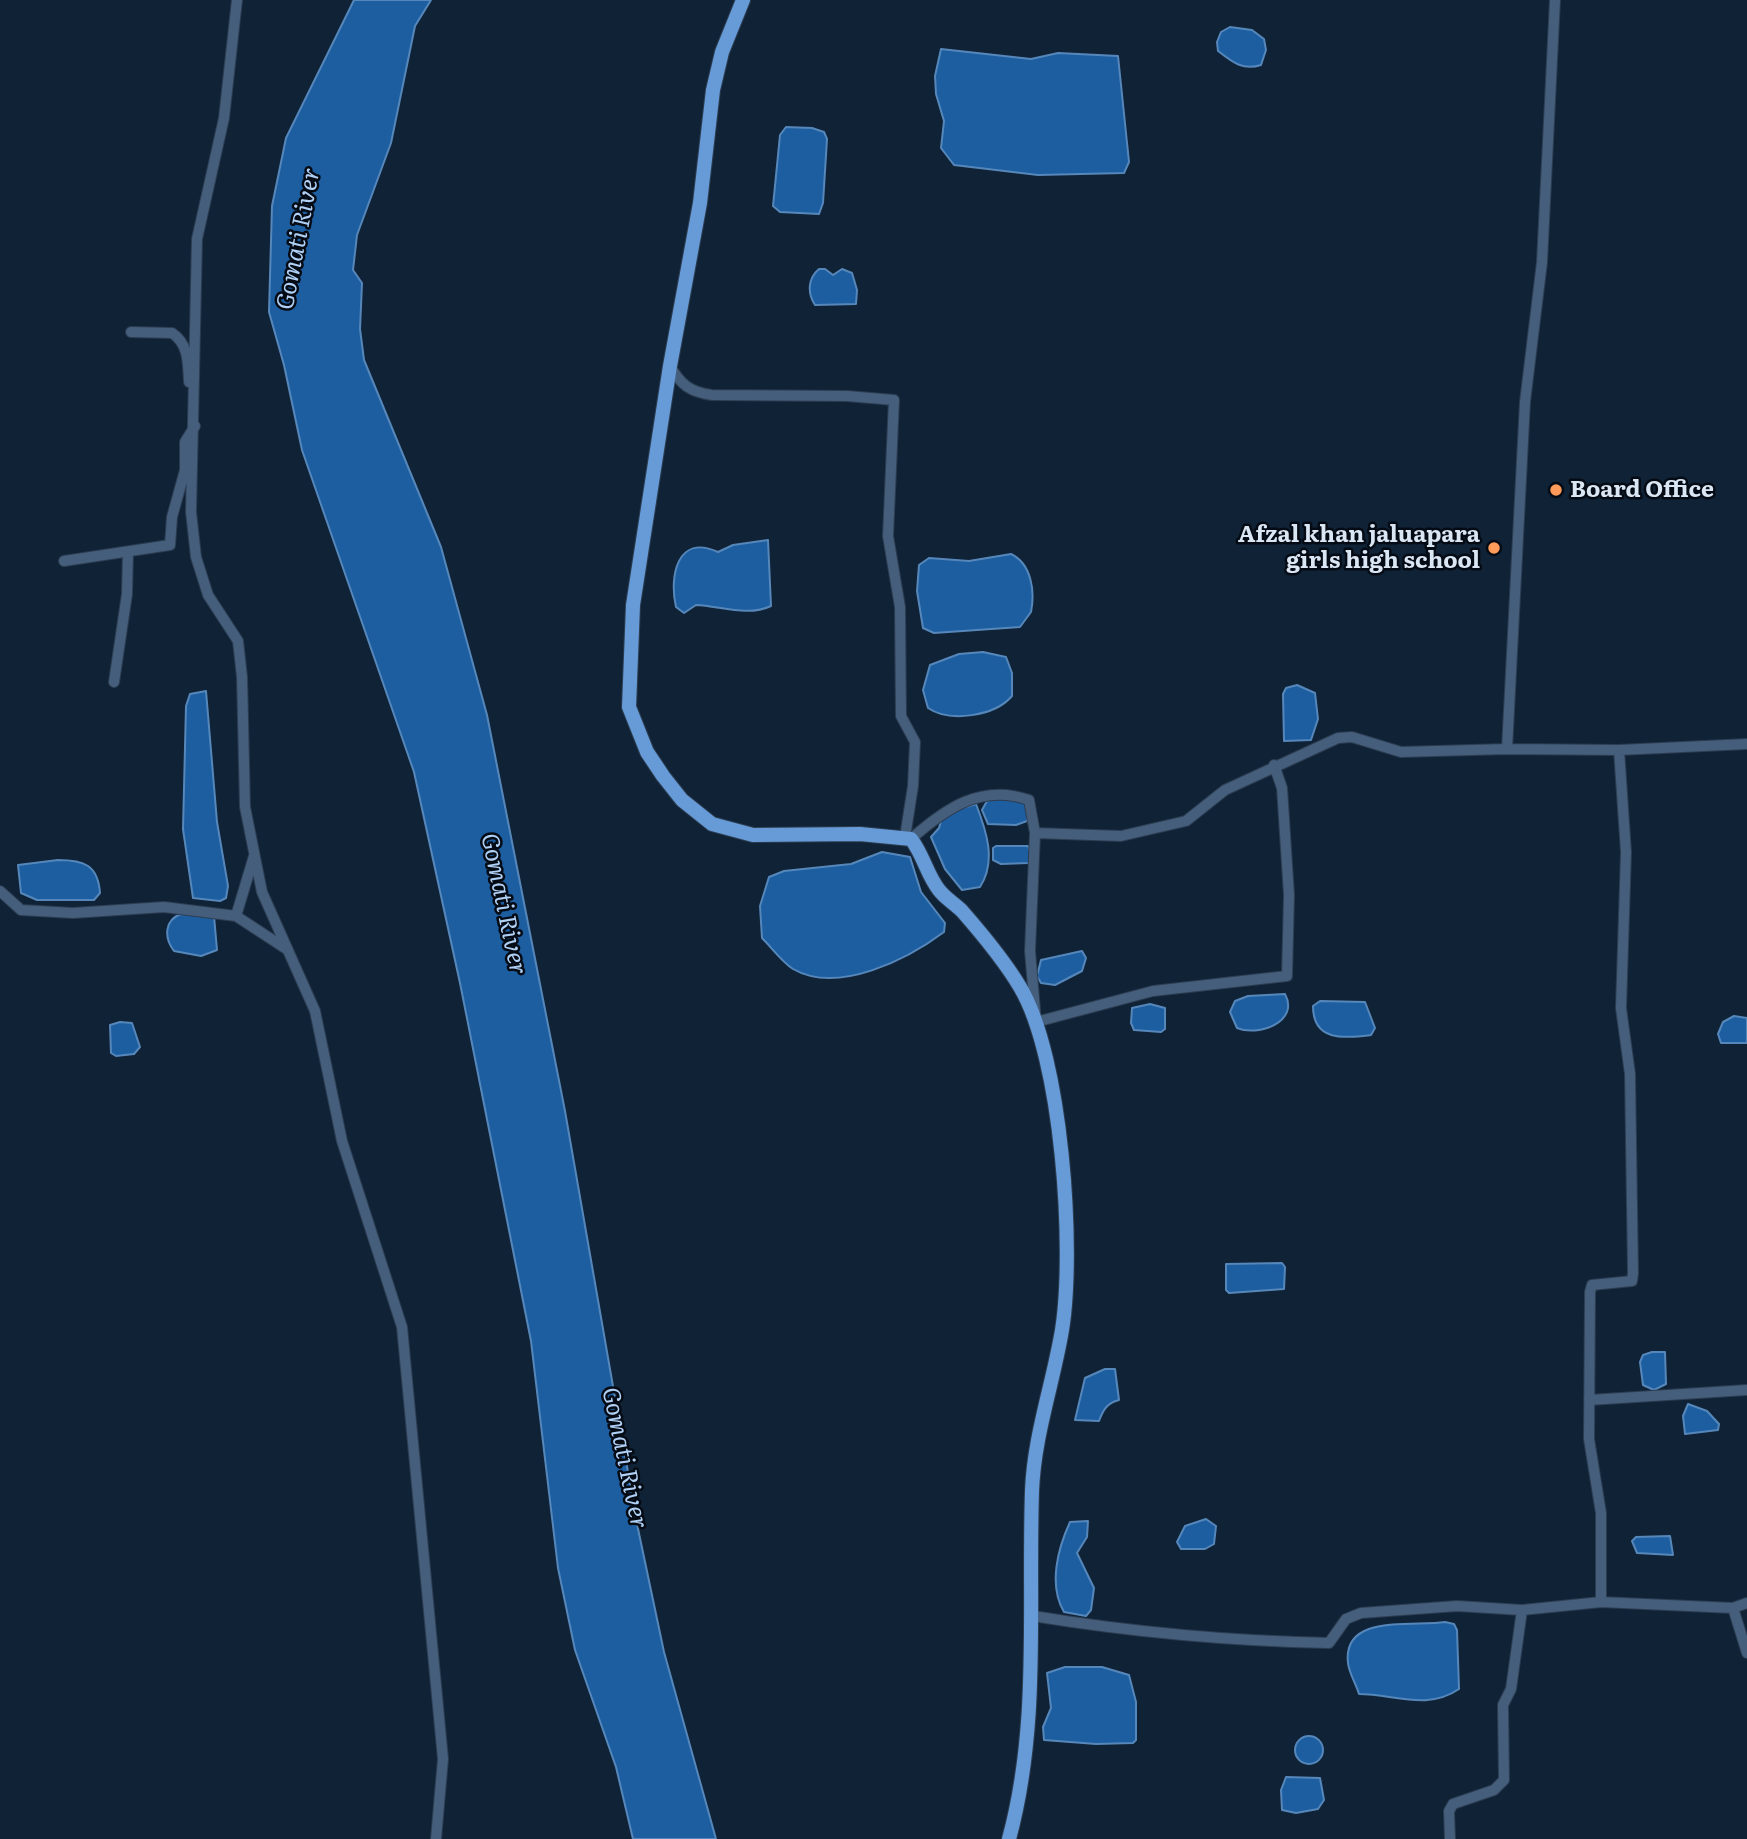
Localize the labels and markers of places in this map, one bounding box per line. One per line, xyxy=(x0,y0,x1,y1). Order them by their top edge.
place label: Board Office xyxy=(1570,476,1714,504)
marker: Board Office xyxy=(1548,482,1564,498)
place label: Afzal khan jaluapara girls high school xyxy=(1238,521,1480,575)
marker: Afzal khan jaluapara girls high school xyxy=(1486,540,1502,556)

